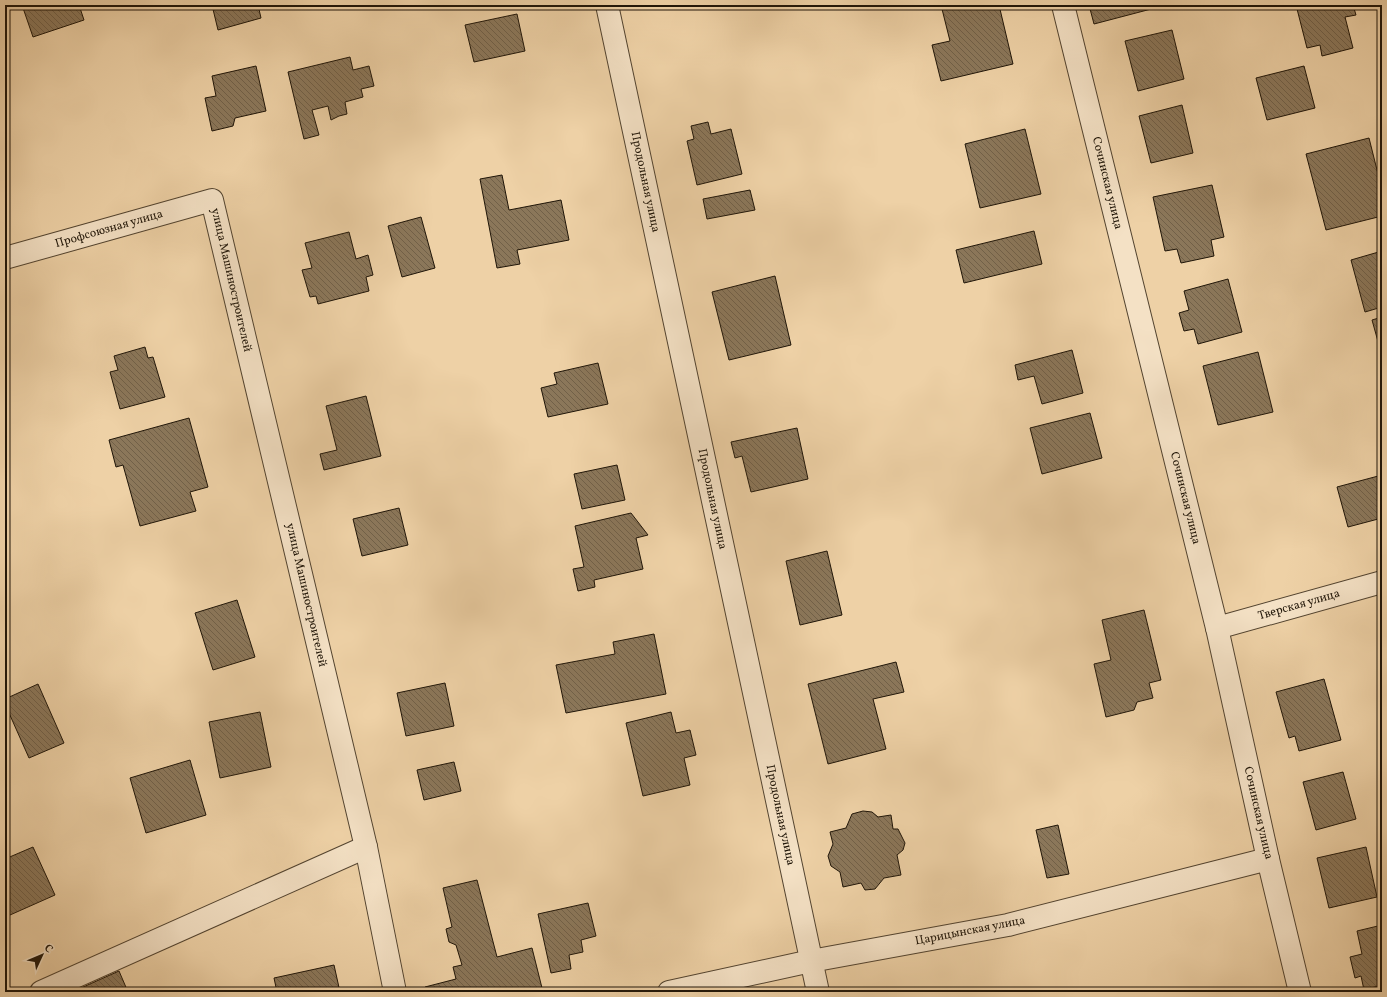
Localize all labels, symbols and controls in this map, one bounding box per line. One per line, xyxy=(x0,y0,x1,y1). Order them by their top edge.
street label: Продольная улица xyxy=(626,130,664,234)
street label: Сочинская улица xyxy=(1088,135,1126,231)
street label: Профсоюзная улица xyxy=(53,206,165,252)
street label: улица Машиностроителей xyxy=(207,207,255,353)
street label: Продольная улица xyxy=(693,447,731,551)
street label: Сочинская улица xyxy=(1166,450,1204,546)
street label: улица Машиностроителей xyxy=(282,522,330,668)
street label: Тверская улица xyxy=(1256,586,1342,624)
street label: Продольная улица xyxy=(761,763,799,867)
street label: Сочинская улица xyxy=(1240,765,1276,861)
street label: Царицынская улица xyxy=(914,912,1026,950)
north arrow xyxy=(22,935,62,975)
text: С xyxy=(40,941,56,957)

